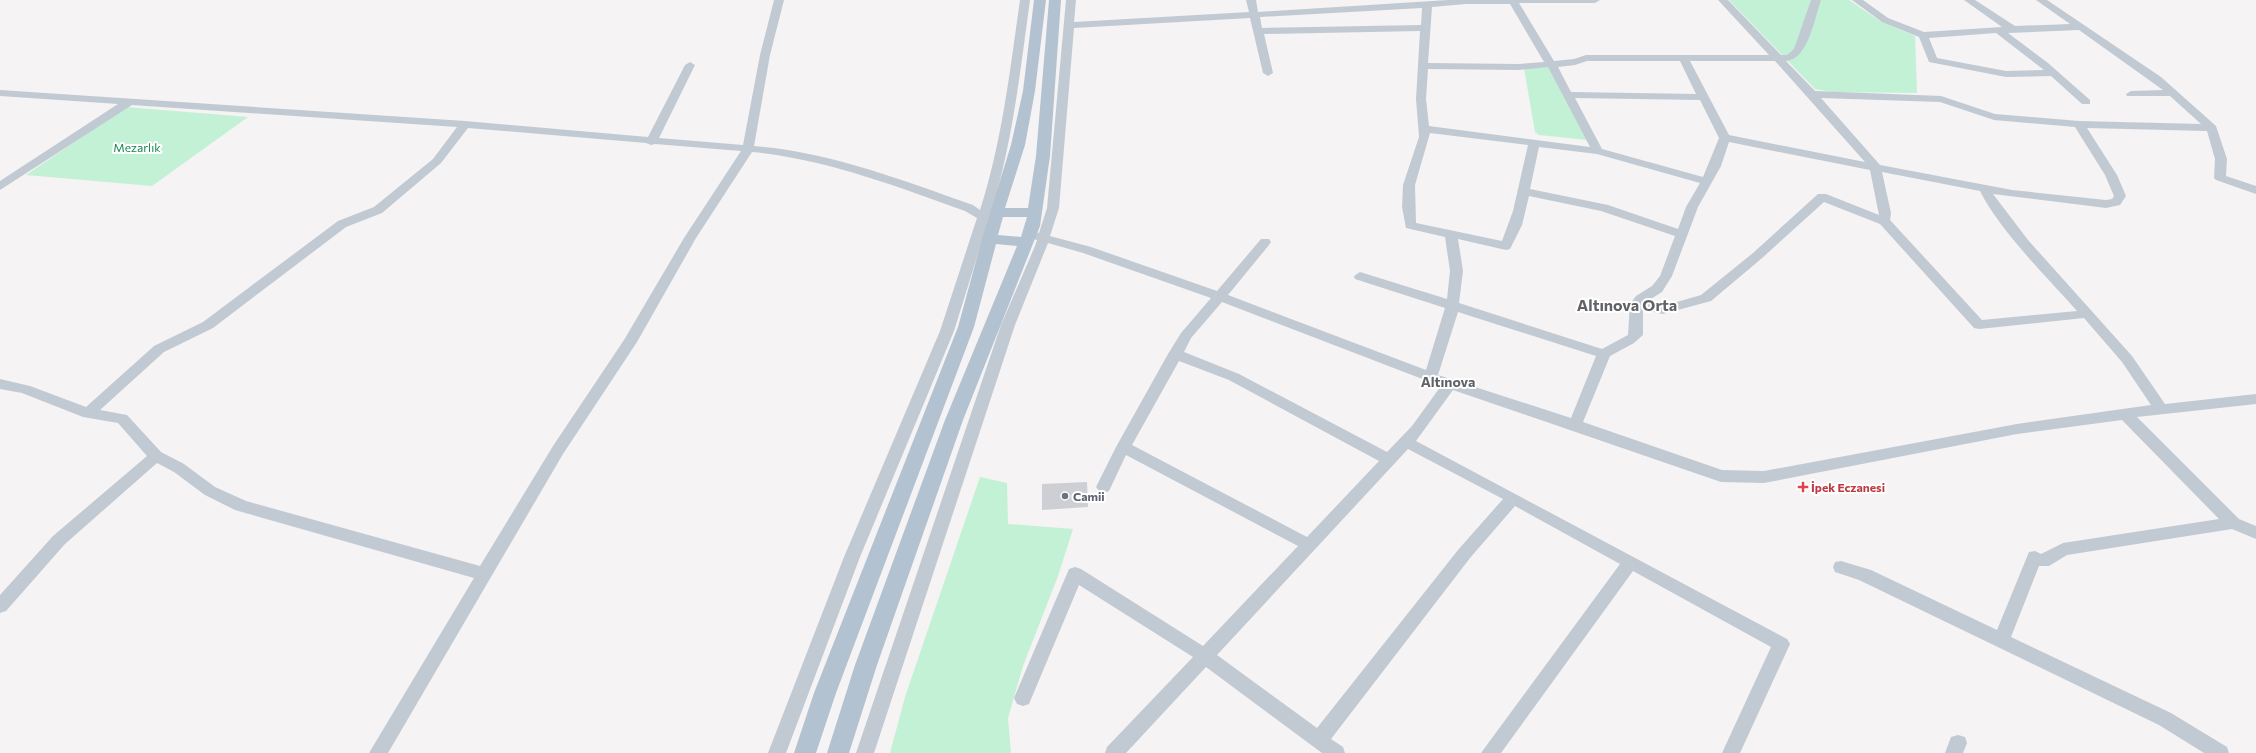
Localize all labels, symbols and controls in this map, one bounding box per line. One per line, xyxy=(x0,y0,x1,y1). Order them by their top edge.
park label: Mezarlık xyxy=(113,140,161,154)
district label: Altınova Orta xyxy=(1577,295,1677,314)
district label: Altınova xyxy=(1421,373,1475,390)
place label: İpek Eczanesi xyxy=(1811,480,1885,494)
marker: İpek Eczanesi xyxy=(1798,482,1808,492)
place label: Camii xyxy=(1073,489,1105,503)
marker: Camii xyxy=(1060,491,1070,501)

